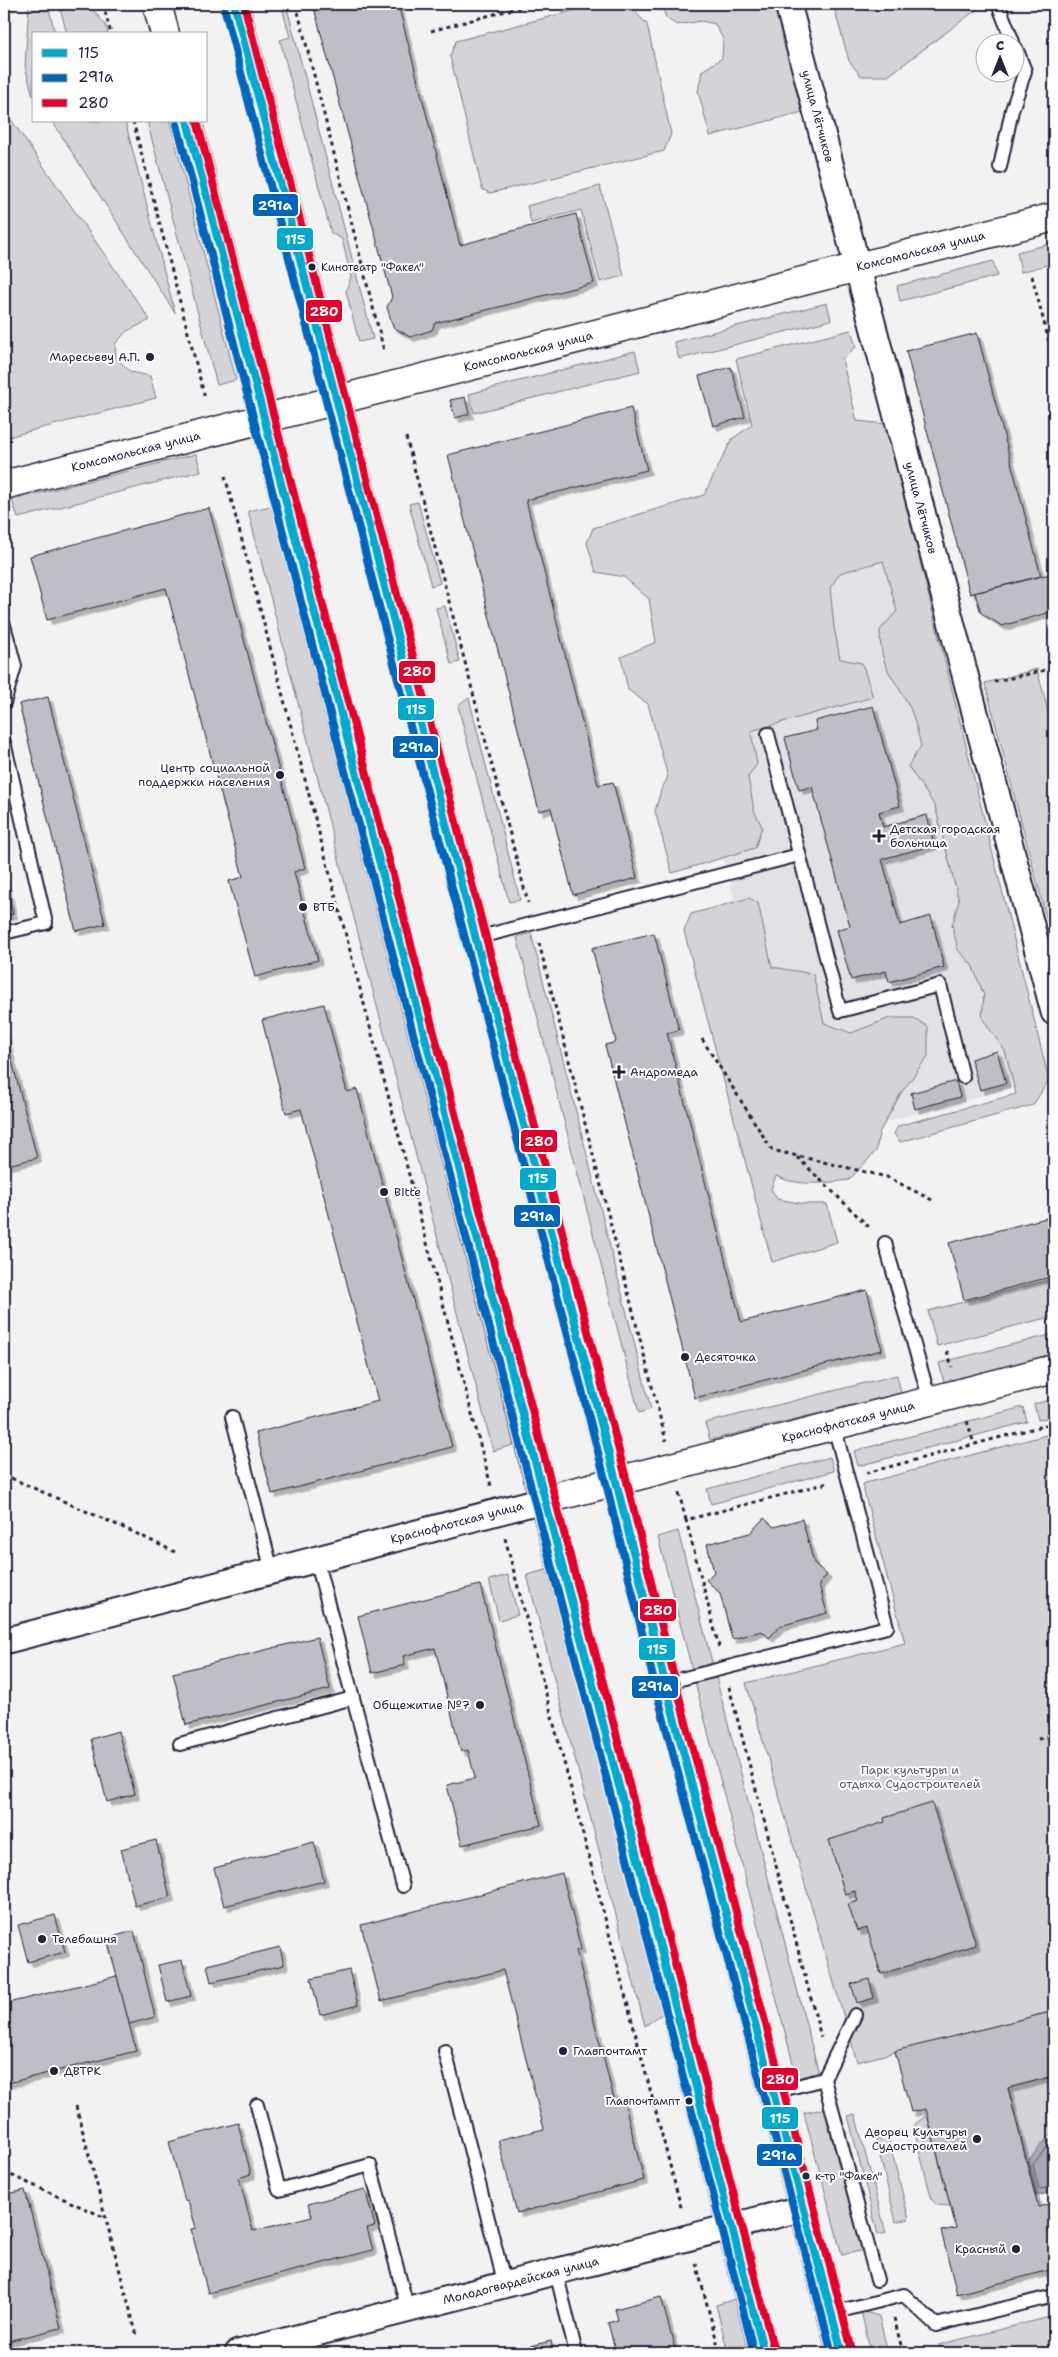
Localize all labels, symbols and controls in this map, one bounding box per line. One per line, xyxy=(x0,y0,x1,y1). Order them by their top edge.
legend xyxy=(32,32,208,122)
north arrow xyxy=(976,32,1026,82)
text: С xyxy=(996,36,1004,54)
text: 115 xyxy=(78,43,99,63)
text: 291а xyxy=(78,67,114,87)
street label: улица Лётчиков xyxy=(798,68,837,164)
text: 280 xyxy=(78,93,109,113)
line badge: 291а xyxy=(252,193,299,217)
text: 291а xyxy=(258,196,293,214)
line badge: 115 xyxy=(276,227,314,251)
street label: Комсомольская улица xyxy=(854,227,987,275)
text: 115 xyxy=(284,230,306,248)
place label: Кинотеатр "Факел" xyxy=(321,260,424,275)
marker: Кинотеатр "Факел" xyxy=(307,262,317,272)
line badge: 280 xyxy=(305,299,343,323)
text: 280 xyxy=(309,302,339,320)
street label: Комсомольская улица xyxy=(462,327,595,375)
place label: Маресьеву А.П. xyxy=(50,349,140,365)
marker: Маресьеву А.П. xyxy=(144,351,156,363)
street label: Комсомольская улица xyxy=(70,427,202,476)
street label: улица Лётчиков xyxy=(901,460,941,556)
line badge: 280 xyxy=(398,660,436,684)
text: 280 xyxy=(402,662,432,680)
line badge: 115 xyxy=(397,697,435,721)
text: 115 xyxy=(405,700,427,718)
line badge: 291а xyxy=(392,735,439,759)
text: 291а xyxy=(399,738,434,756)
place label: Центр социальной поддержки населения xyxy=(138,760,270,790)
marker: Центр социальной поддержки населения xyxy=(274,769,286,781)
place label: Детская городская больница xyxy=(890,821,1000,851)
marker: Детская городская больница xyxy=(872,829,886,843)
place label: ВТБ xyxy=(313,899,335,915)
marker: ВТБ xyxy=(297,901,309,913)
place label: Андромеда xyxy=(630,1064,699,1080)
marker: Андромеда xyxy=(612,1065,626,1079)
line badge: 280 xyxy=(520,1129,558,1153)
text: 280 xyxy=(524,1132,554,1150)
line badge: 115 xyxy=(519,1167,557,1191)
text: 115 xyxy=(527,1169,549,1187)
place label: Bitte xyxy=(394,1184,421,1200)
marker: Bitte xyxy=(378,1186,390,1198)
line badge: 291а xyxy=(513,1204,561,1228)
text: 291а xyxy=(520,1207,555,1225)
place label: Десяточка xyxy=(695,1349,756,1365)
marker: Десяточка xyxy=(679,1351,691,1363)
street label: Краснофлотская улица xyxy=(780,1397,917,1446)
street label: Краснофлотская улица xyxy=(389,1497,525,1548)
line badge: 280 xyxy=(639,1598,677,1622)
text: 280 xyxy=(643,1601,673,1619)
line badge: 115 xyxy=(638,1637,676,1661)
text: 115 xyxy=(646,1640,668,1658)
line badge: 291а xyxy=(631,1675,679,1699)
text: 291а xyxy=(638,1677,673,1695)
place label: Общежитие №7 xyxy=(373,1697,470,1713)
marker: Общежитие №7 xyxy=(474,1699,486,1711)
park label: Парк культуры и отдыха Судостроителей xyxy=(839,1762,981,1792)
place label: Телебашня xyxy=(52,1931,117,1947)
marker: Телебашня xyxy=(36,1933,48,1945)
place label: Главпочтамт xyxy=(573,2043,648,2059)
marker: Главпочтамт xyxy=(557,2045,569,2057)
place label: ДВТРК xyxy=(64,2063,101,2079)
marker: ДВТРК xyxy=(48,2065,60,2077)
line badge: 280 xyxy=(761,2067,799,2091)
text: 280 xyxy=(765,2070,795,2088)
place label: Главпочтампт xyxy=(606,2094,680,2109)
marker: Главпочтампт xyxy=(684,2096,694,2106)
line badge: 115 xyxy=(761,2106,799,2130)
text: 115 xyxy=(769,2109,791,2127)
place label: Дворец Культуры Судостроителей xyxy=(865,2124,967,2154)
marker: Дворец Культуры Судостроителей xyxy=(971,2133,983,2145)
line badge: 291а xyxy=(756,2143,803,2167)
text: 291а xyxy=(762,2146,797,2164)
place label: к-тр "Факел" xyxy=(815,2169,883,2184)
marker: к-тр "Факел" xyxy=(801,2171,811,2181)
place label: Красный xyxy=(955,2241,1006,2257)
marker: Красный xyxy=(1010,2243,1022,2255)
street label: Молодогвардейская улица xyxy=(441,2253,601,2308)

